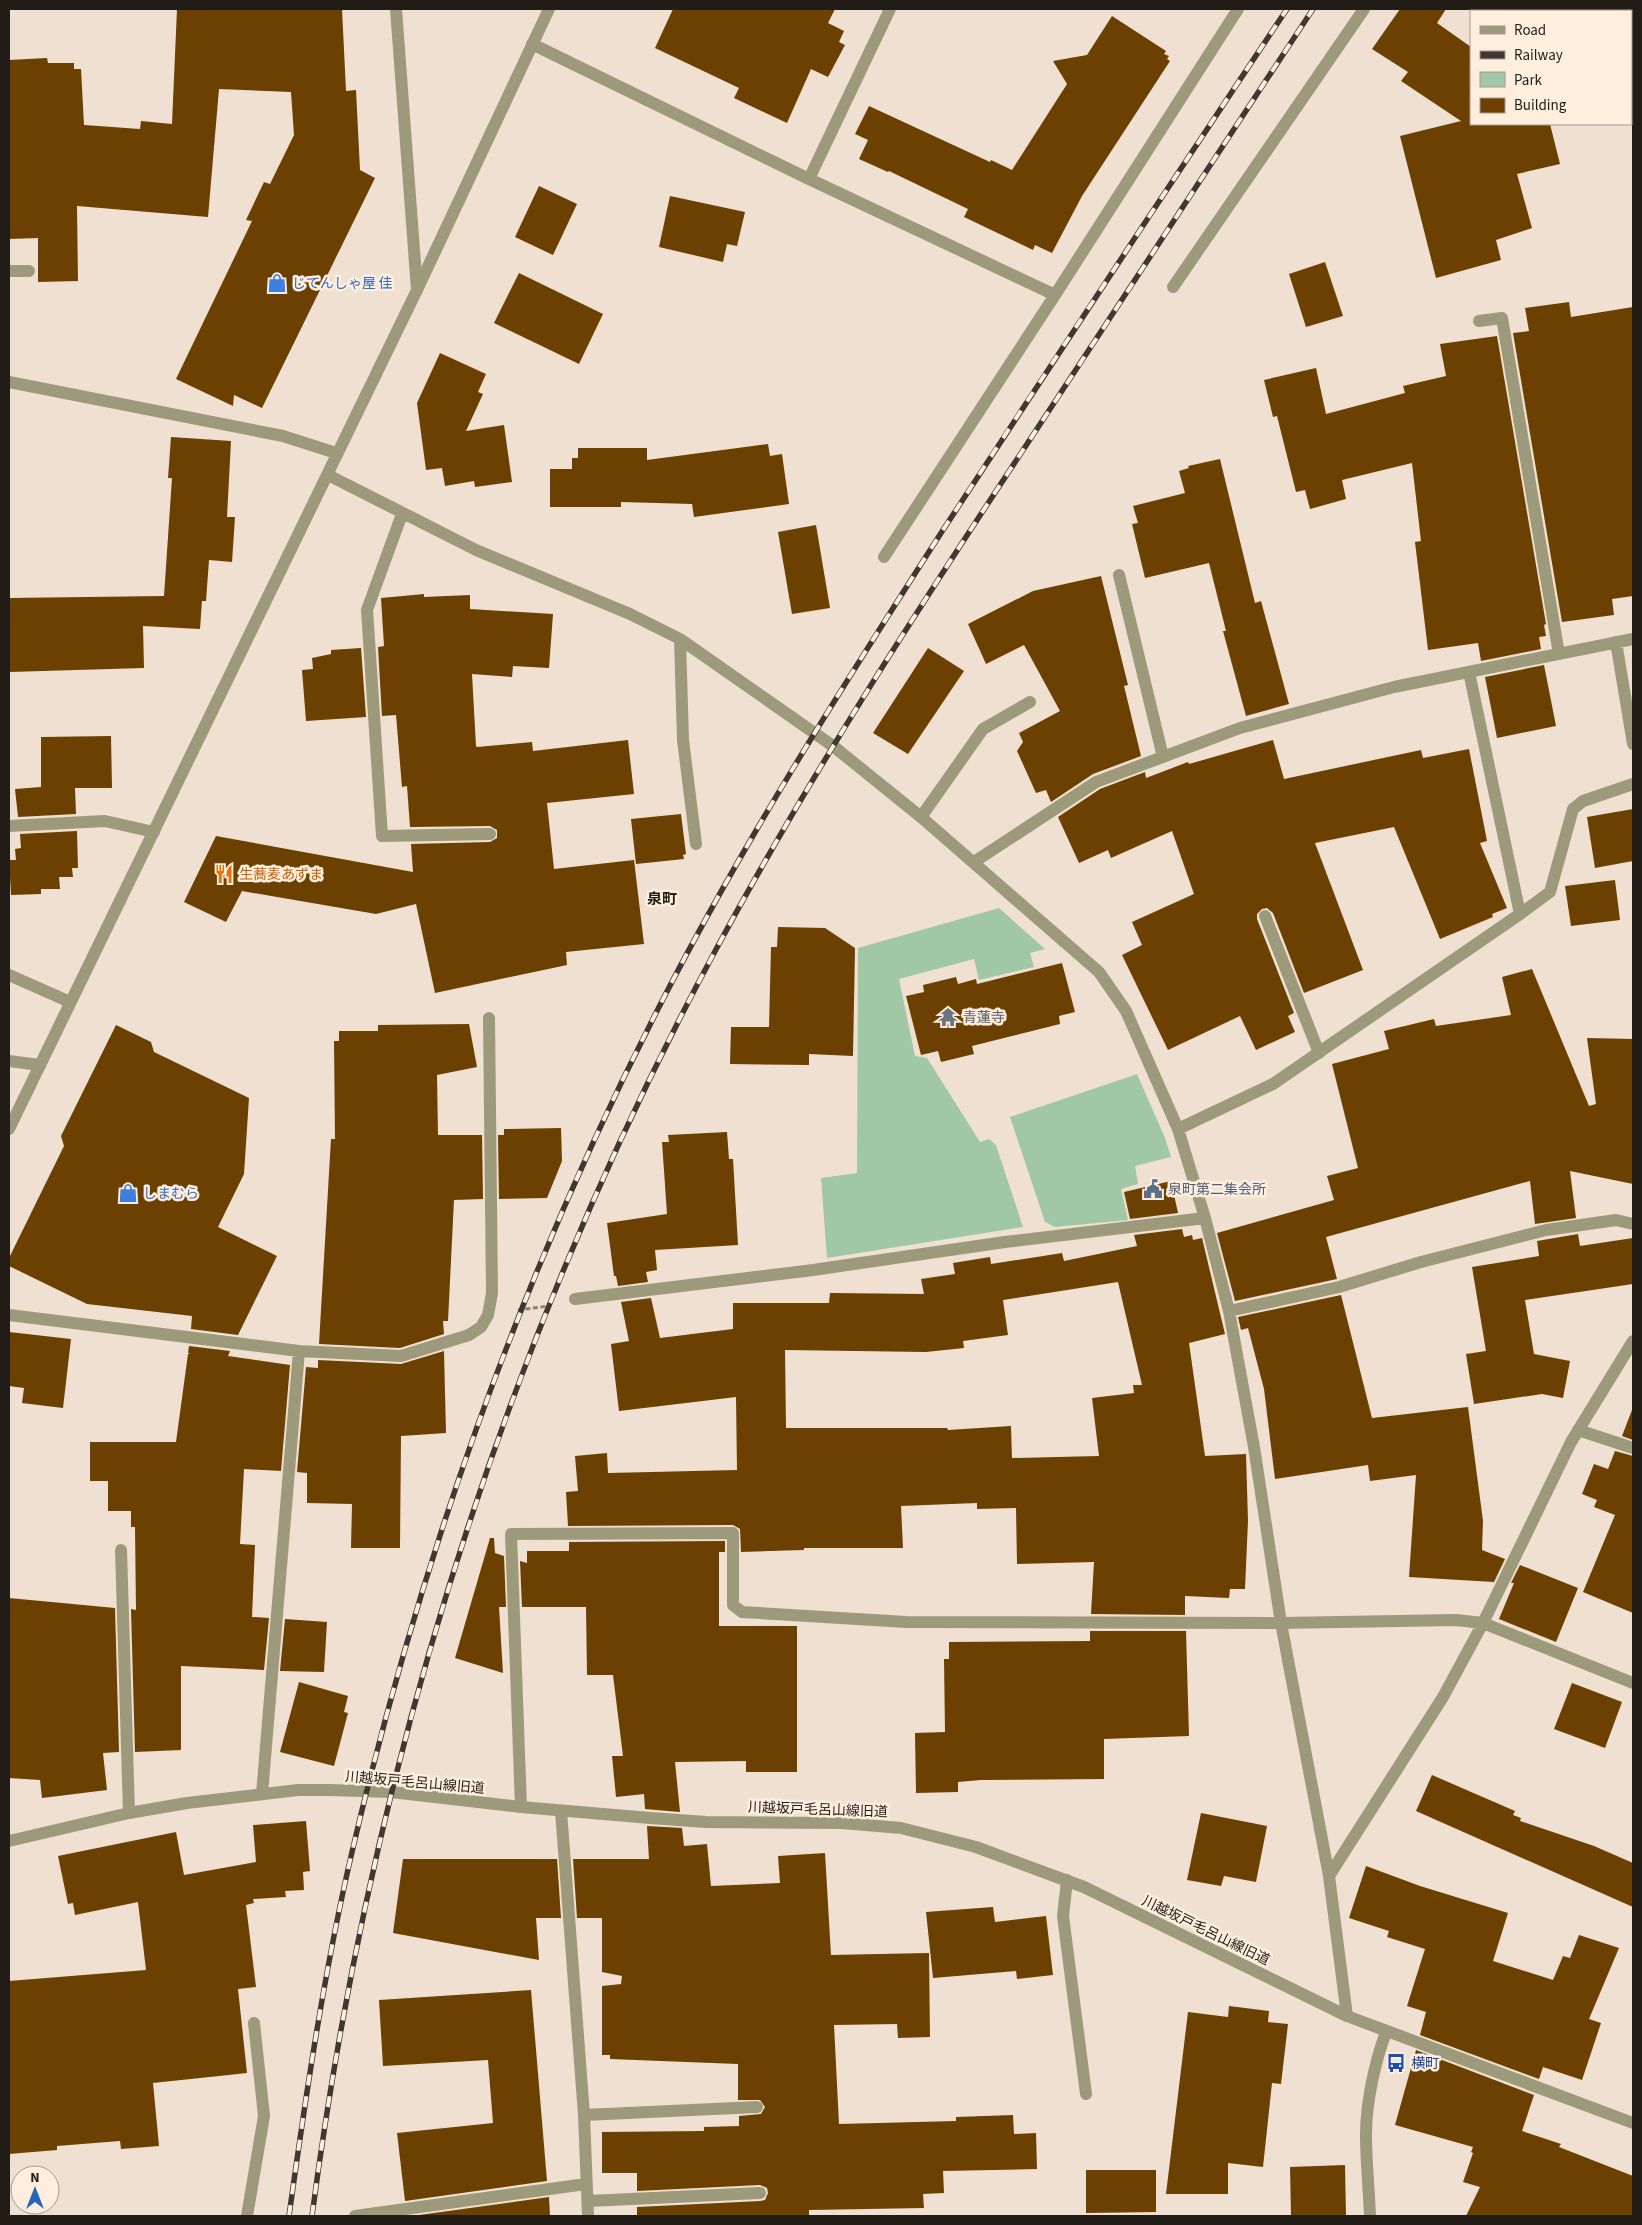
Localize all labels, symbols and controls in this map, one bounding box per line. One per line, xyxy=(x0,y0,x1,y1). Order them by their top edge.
legend xyxy=(1470,10,1632,125)
text: Road xyxy=(1514,20,1546,41)
text: Railway xyxy=(1514,45,1563,66)
text: Park xyxy=(1514,70,1543,91)
text: Building xyxy=(1514,95,1567,116)
shop icon: じてんしゃ屋 佳 xyxy=(266,272,288,294)
place label: じてんしゃ屋 佳 xyxy=(292,274,393,294)
restaurant icon: 生蕎麦あずま xyxy=(213,863,235,885)
place label: 生蕎麦あずま xyxy=(239,865,323,885)
district label: 泉町 xyxy=(647,889,677,910)
temple icon: 青蓮寺 xyxy=(937,1006,959,1028)
place label: 青蓮寺 xyxy=(963,1008,1005,1028)
public building icon: 泉町第二集会所 xyxy=(1142,1178,1164,1200)
place label: 泉町第二集会所 xyxy=(1168,1180,1266,1200)
shop icon: しまむら xyxy=(117,1182,139,1204)
place label: しまむら xyxy=(143,1184,199,1204)
street label: 川越坂戸毛呂山線旧道 xyxy=(344,1767,486,1799)
street label: 川越坂戸毛呂山線旧道 xyxy=(748,1798,888,1822)
street label: 川越坂戸毛呂山線旧道 xyxy=(1138,1891,1273,1971)
bus stop icon: 横町 xyxy=(1385,2052,1407,2074)
place label: 横町 xyxy=(1411,2054,1439,2074)
north arrow xyxy=(10,2165,60,2215)
text: N xyxy=(30,2168,40,2188)

